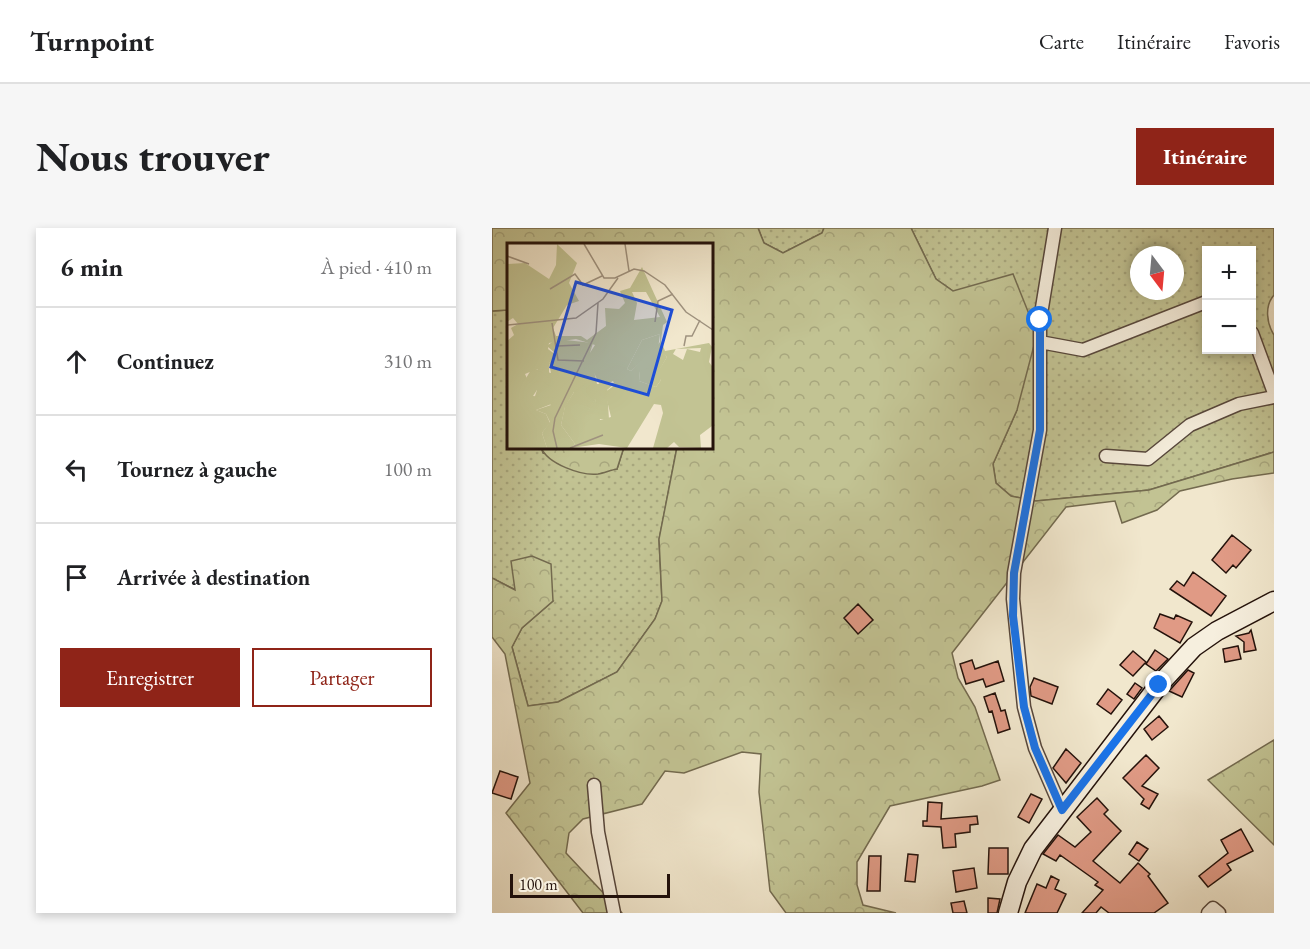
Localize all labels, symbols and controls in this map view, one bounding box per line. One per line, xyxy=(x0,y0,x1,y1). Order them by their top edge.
text: Turnpoint xyxy=(30,23,154,59)
text: Carte xyxy=(1039,28,1084,55)
text: Itinéraire xyxy=(1117,28,1191,55)
text: Favoris xyxy=(1224,28,1280,55)
button: Itinéraire xyxy=(1136,128,1274,185)
text: Nous trouver xyxy=(36,129,270,184)
inset map xyxy=(507,243,712,448)
north arrow xyxy=(1130,246,1184,300)
map controls xyxy=(1202,246,1256,354)
button: + xyxy=(1202,246,1256,300)
text: 6 min xyxy=(60,250,123,284)
text: À pied · 410 m xyxy=(321,254,432,280)
button: − xyxy=(1202,300,1256,354)
route start xyxy=(1026,306,1052,332)
icon: ahead xyxy=(60,345,93,378)
text: Continuez xyxy=(117,347,214,376)
text: 310 m xyxy=(384,348,432,374)
icon: left xyxy=(60,453,93,486)
text: Tournez à gauche xyxy=(117,455,277,484)
text: 100 m xyxy=(384,456,432,482)
icon: arrive xyxy=(60,561,93,594)
text: Arrivée à destination xyxy=(117,563,310,592)
button: Enregistrer xyxy=(60,648,240,707)
button: Partager xyxy=(252,648,432,707)
route end xyxy=(1145,671,1171,697)
scale bar xyxy=(510,871,670,898)
text: 100 m xyxy=(519,874,558,895)

